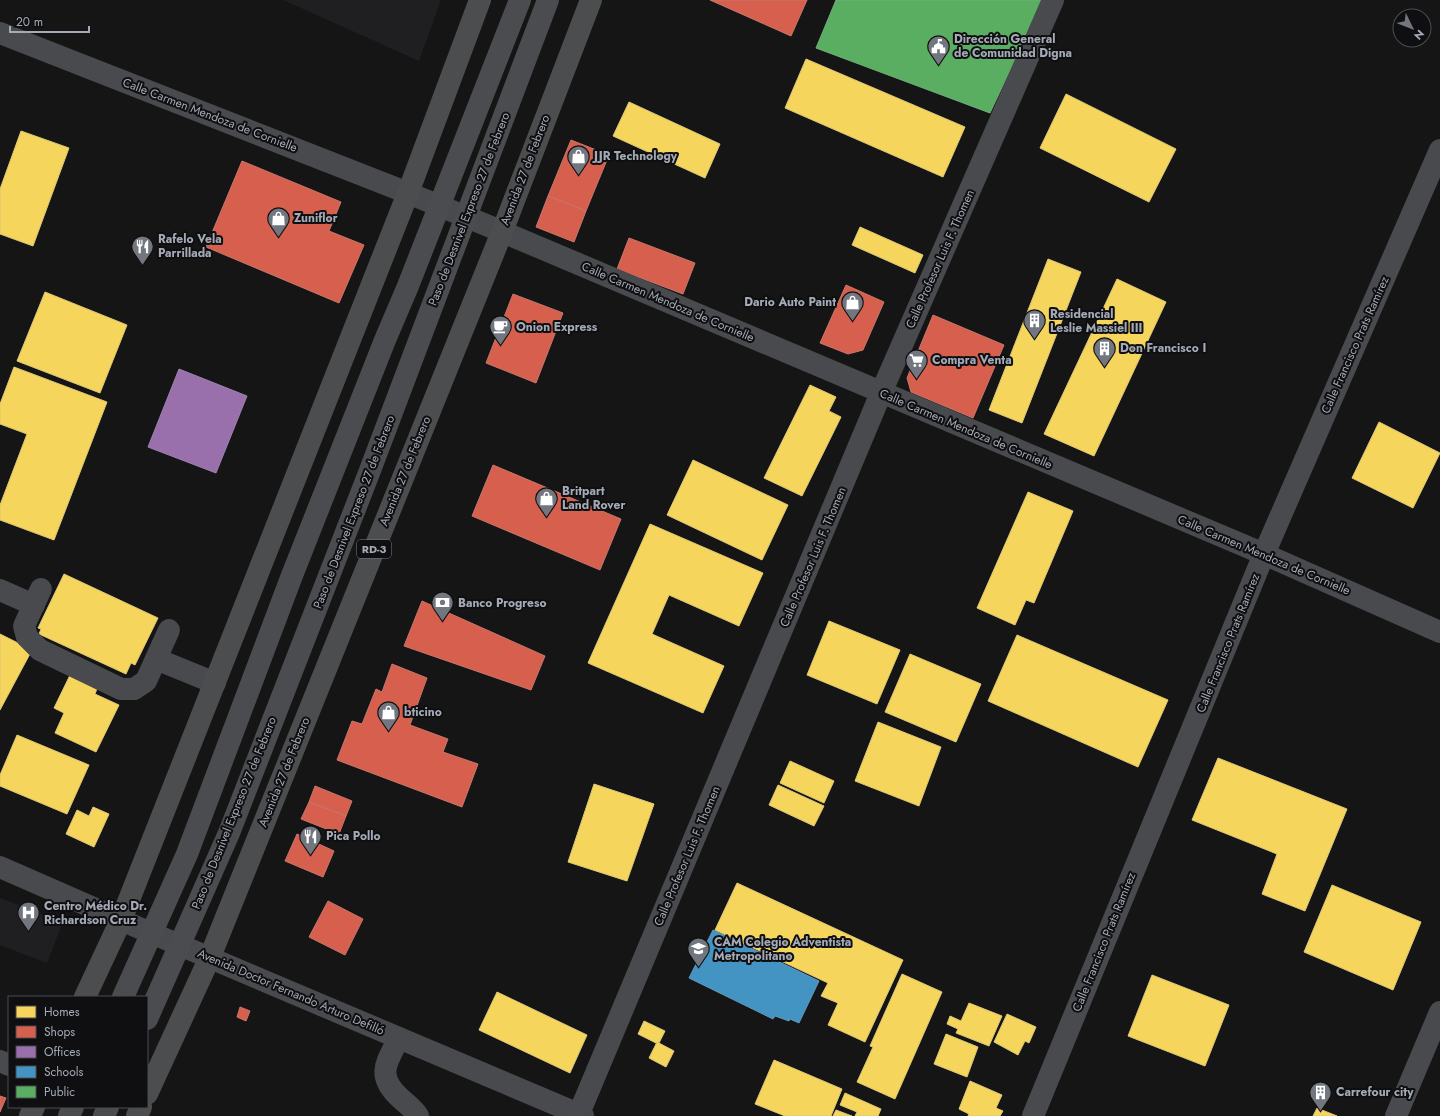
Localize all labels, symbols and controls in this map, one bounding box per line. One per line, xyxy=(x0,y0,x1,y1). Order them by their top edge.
scale bar xyxy=(10,8,89,34)
north arrow xyxy=(1392,8,1432,48)
text: 20 m xyxy=(16,13,43,31)
text: N xyxy=(1410,26,1428,43)
place label: Dirección General de Comunidad Digna xyxy=(954,30,1072,62)
public building icon: Dirección General de Comunidad Digna xyxy=(925,33,951,66)
street label: Calle Carmen Mendoza de Cornielle xyxy=(120,73,300,157)
street label: Paso de Desnivel Expreso 27 de Febrero xyxy=(424,109,514,308)
street label: Avenida 27 de Febrero xyxy=(496,112,554,228)
shop icon: JJR Technology xyxy=(565,143,591,176)
place label: JJR Technology xyxy=(592,147,678,165)
street label: Calle Profesor Luis F. Thomen xyxy=(901,187,979,331)
shop icon: Zuniflor xyxy=(265,205,291,238)
place label: Zuniflor xyxy=(294,209,338,227)
place label: Rafelo Vela Parrillada xyxy=(158,230,222,262)
restaurant icon: Rafelo Vela Parrillada xyxy=(129,233,155,266)
street label: Calle Carmen Mendoza de Cornielle xyxy=(579,257,757,347)
street label: Calle Francisco Prats Ramírez xyxy=(1317,273,1394,417)
shop icon: Dario Auto Paint xyxy=(839,289,865,322)
place label: Dario Auto Paint xyxy=(744,293,836,311)
place label: Residencial Leslie Massiel III xyxy=(1050,305,1142,337)
building icon: Residencial Leslie Massiel III xyxy=(1022,308,1048,341)
cafe icon: Onion Express xyxy=(487,314,513,347)
place label: Onion Express xyxy=(516,318,598,336)
building icon: Don Francisco I xyxy=(1092,335,1118,368)
place label: Don Francisco I xyxy=(1120,339,1206,357)
supermarket icon: Compra Venta xyxy=(904,347,930,380)
place label: Compra Venta xyxy=(932,351,1012,369)
street label: Calle Carmen Mendoza de Cornielle xyxy=(877,384,1055,474)
street label: Paso de Desnivel Expreso 27 de Febrero xyxy=(309,412,399,611)
street label: Avenida 27 de Febrero xyxy=(375,413,435,529)
place label: Britpart Land Rover xyxy=(562,482,625,514)
street label: Calle Profesor Luis F. Thomen xyxy=(775,484,851,630)
shop icon: Britpart Land Rover xyxy=(533,485,559,518)
street label: Calle Carmen Mendoza de Cornielle xyxy=(1175,510,1353,600)
road number: RD-3 xyxy=(357,540,391,558)
street label: Calle Francisco Prats Ramírez xyxy=(1192,570,1264,715)
bank icon: Banco Progreso xyxy=(430,590,456,623)
place label: Banco Progreso xyxy=(458,594,547,612)
shop icon: bticino xyxy=(375,699,401,732)
place label: bticino xyxy=(404,703,442,721)
street label: Paso de Desnivel Expreso 27 de Febrero xyxy=(187,714,281,912)
street label: Avenida 27 de Febrero xyxy=(254,714,314,830)
street label: Calle Profesor Luis F. Thomen xyxy=(649,783,725,929)
restaurant icon: Pica Pollo xyxy=(297,823,323,856)
place label: Pica Pollo xyxy=(326,827,381,845)
street label: Calle Francisco Prats Ramírez xyxy=(1068,869,1140,1014)
place label: Centro Médico Dr. Richardson Cruz xyxy=(44,897,147,929)
hospital icon: Centro Médico Dr. Richardson Cruz xyxy=(16,900,42,933)
place label: CAM Colegio Adventista Metropolitano xyxy=(714,933,851,965)
school or university icon: CAM Colegio Adventista Metropolitano xyxy=(685,936,711,969)
street label: Avenida Doctor Fernando Arturo Defilló xyxy=(195,944,388,1040)
legend xyxy=(8,996,148,1108)
text: Homes xyxy=(44,1003,80,1021)
text: Shops xyxy=(44,1023,75,1041)
text: Offices xyxy=(44,1043,80,1061)
text: Schools xyxy=(44,1063,83,1081)
building icon: Carrefour city xyxy=(1308,1079,1334,1112)
text: Public xyxy=(44,1083,75,1101)
place label: Carrefour city xyxy=(1336,1083,1414,1101)

